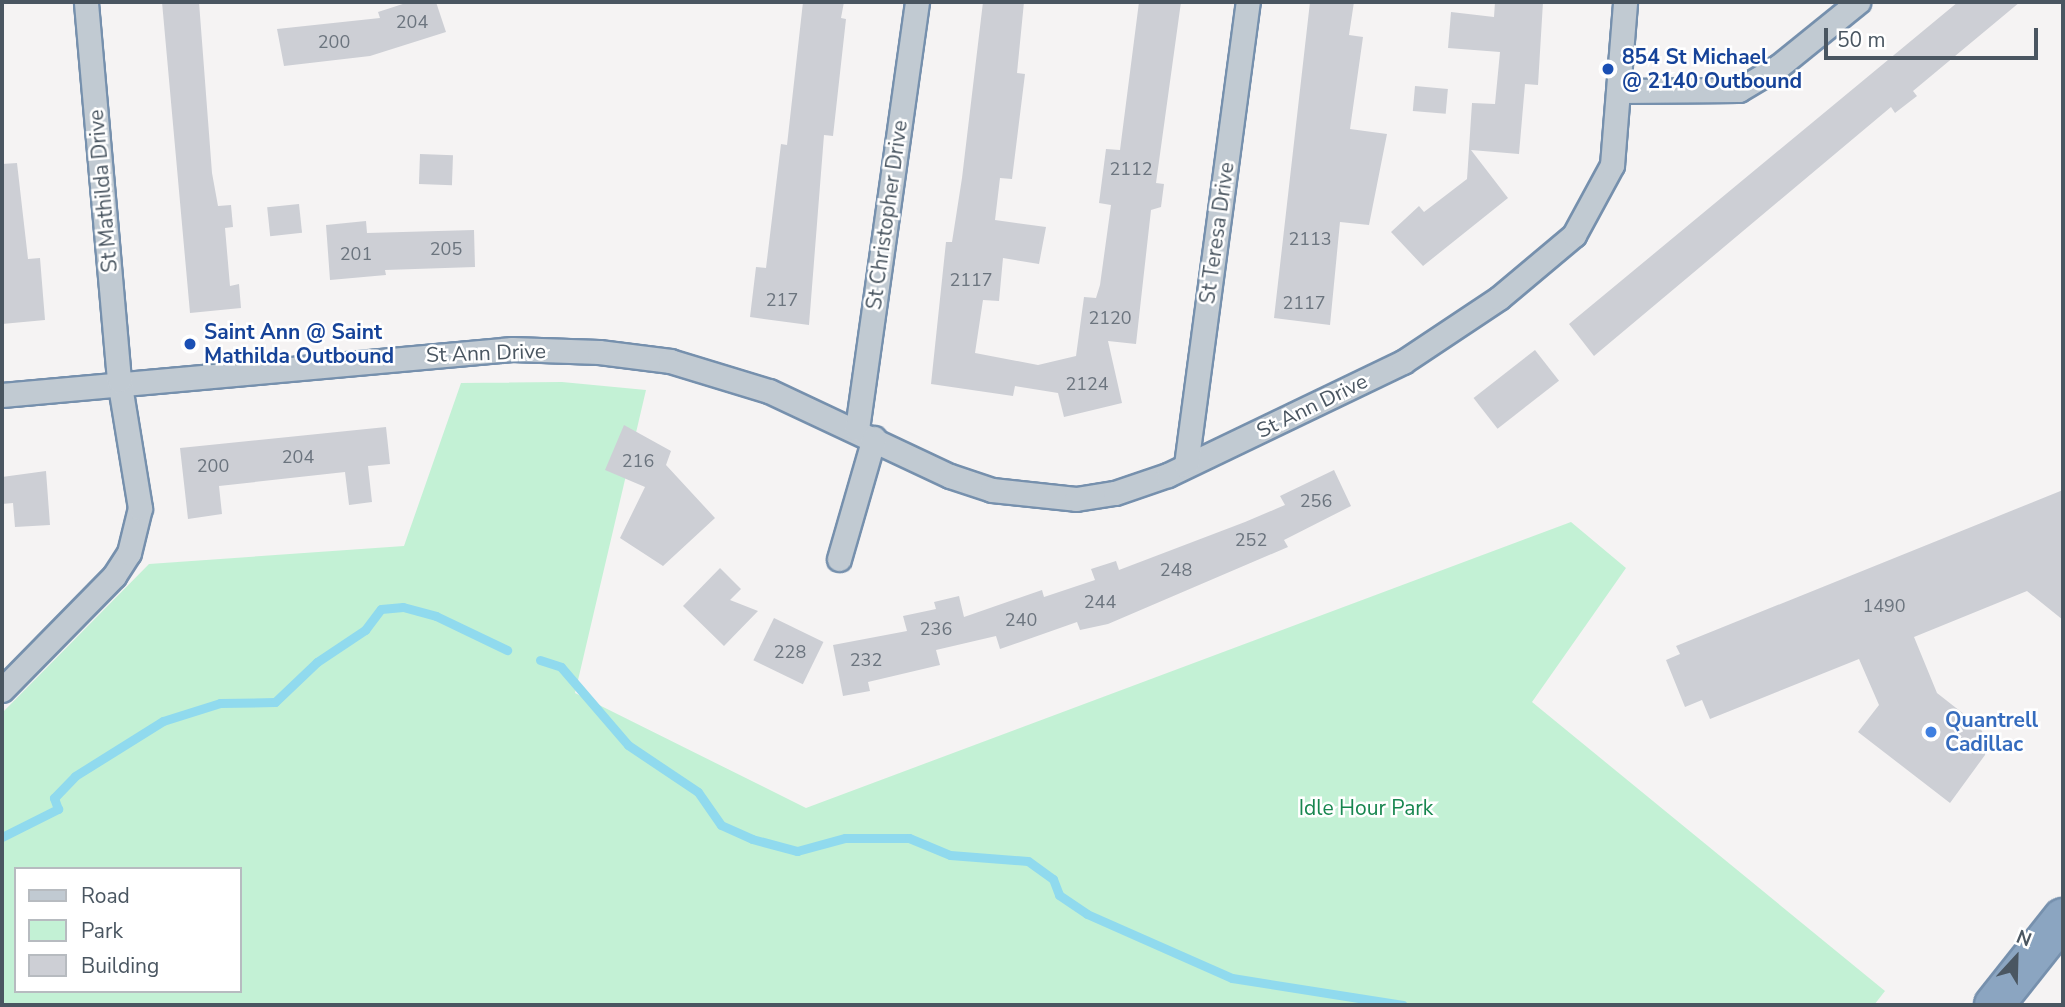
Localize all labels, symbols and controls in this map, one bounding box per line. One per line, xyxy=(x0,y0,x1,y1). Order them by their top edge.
house number: 204 xyxy=(396,11,428,33)
scale bar xyxy=(1827,14,2040,58)
text: 50 m xyxy=(1837,26,1886,54)
house number: 200 xyxy=(318,31,350,53)
place label: 854 St Michael @ 2140 Outbound xyxy=(1622,44,1802,94)
marker: 854 St Michael @ 2140 Outbound xyxy=(1600,61,1616,77)
street label: St Mathilda Drive xyxy=(83,108,123,274)
street label: St Christopher Drive xyxy=(861,119,913,311)
house number: 2112 xyxy=(1109,158,1153,180)
street label: St Teresa Drive xyxy=(1195,161,1239,305)
house number: 2113 xyxy=(1288,228,1332,250)
house number: 205 xyxy=(430,238,462,260)
house number: 201 xyxy=(340,243,372,265)
house number: 2117 xyxy=(949,269,993,291)
house number: 217 xyxy=(766,289,798,311)
house number: 2117 xyxy=(1282,292,1326,314)
house number: 2120 xyxy=(1088,307,1132,329)
place label: Saint Ann @ Saint Mathilda Outbound xyxy=(204,319,394,369)
marker: Saint Ann @ Saint Mathilda Outbound xyxy=(182,336,198,352)
street label: St Ann Drive xyxy=(426,338,546,368)
street label: St Ann Drive xyxy=(1253,368,1371,444)
house number: 2124 xyxy=(1065,373,1109,395)
house number: 204 xyxy=(282,446,314,468)
house number: 216 xyxy=(622,450,654,472)
house number: 200 xyxy=(197,455,229,477)
house number: 256 xyxy=(1300,490,1332,512)
house number: 252 xyxy=(1235,529,1267,551)
house number: 248 xyxy=(1160,559,1192,581)
house number: 244 xyxy=(1084,591,1116,613)
house number: 1490 xyxy=(1862,595,1906,617)
house number: 240 xyxy=(1005,609,1037,631)
house number: 236 xyxy=(920,618,952,640)
house number: 228 xyxy=(774,641,806,663)
house number: 232 xyxy=(850,649,882,671)
place label: Quantrell Cadillac xyxy=(1945,707,2038,757)
marker: Quantrell Cadillac xyxy=(1923,724,1939,740)
park label: Idle Hour Park xyxy=(1299,795,1433,821)
legend xyxy=(14,867,242,993)
text: Road xyxy=(81,882,130,910)
text: Park xyxy=(81,917,123,945)
north arrow xyxy=(1981,923,2051,993)
text: N xyxy=(2012,924,2035,953)
text: Building xyxy=(81,952,159,980)

